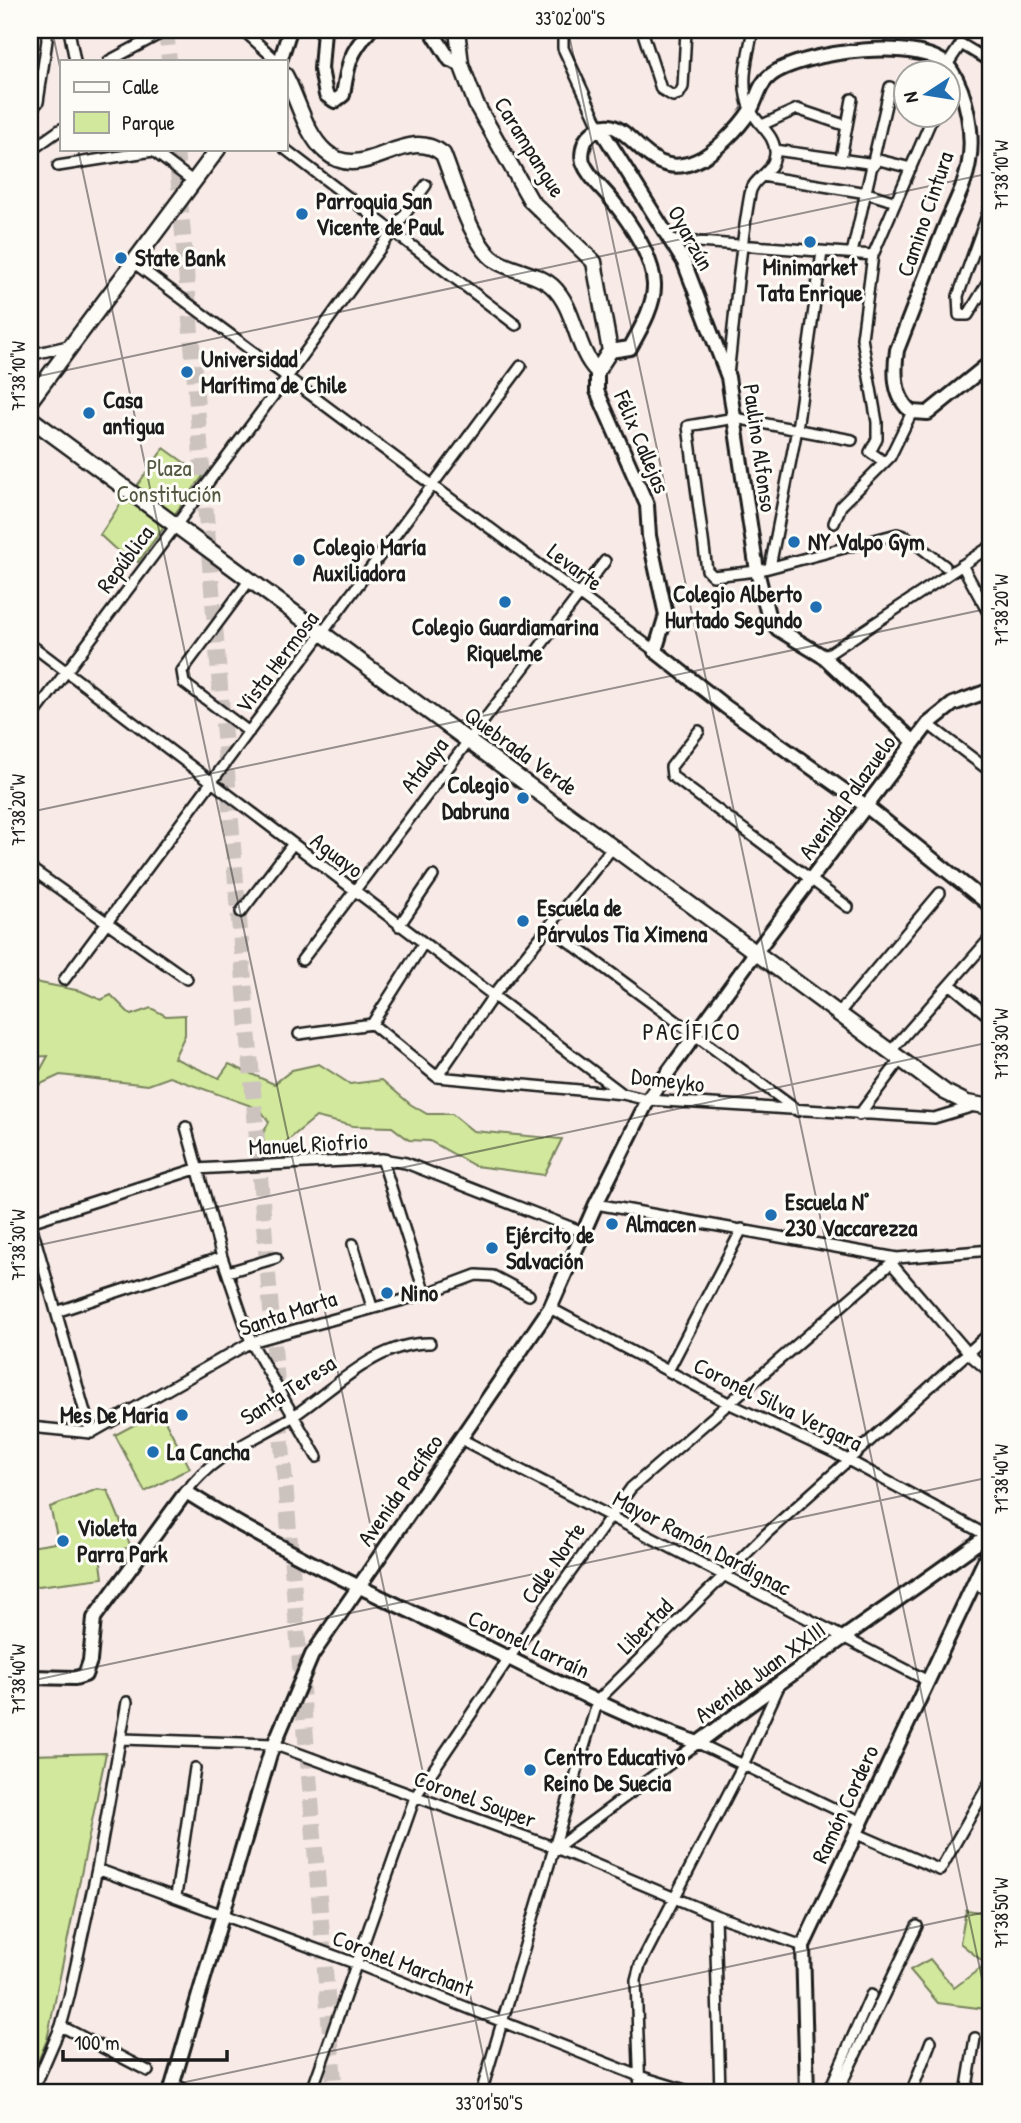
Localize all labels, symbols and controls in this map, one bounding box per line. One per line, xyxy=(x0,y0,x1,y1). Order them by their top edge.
text: 33°02'00"S xyxy=(535,6,605,31)
legend xyxy=(60,60,287,150)
north arrow xyxy=(892,60,962,130)
text: Calle xyxy=(122,72,159,101)
text: N xyxy=(897,90,924,105)
street label: Carampangue xyxy=(487,91,574,203)
text: Parque xyxy=(122,108,175,137)
text: 71°38'10"W xyxy=(989,140,1014,210)
street label: Camino Cintura xyxy=(889,147,960,281)
place label: Parroquia San Vicente de Paul xyxy=(316,185,445,242)
street label: Oyarzún xyxy=(661,200,722,276)
marker: Parroquia San Vicente de Paul xyxy=(294,206,310,222)
marker: Minimarket Tata Enrique xyxy=(802,234,818,250)
place label: State Bank xyxy=(135,242,226,273)
marker: State Bank xyxy=(113,250,129,266)
place label: Minimarket Tata Enrique xyxy=(756,251,864,309)
text: 71°38'10"W xyxy=(6,341,31,411)
place label: Universidad Marítima de Chile xyxy=(201,343,348,400)
marker: Universidad Marítima de Chile xyxy=(179,364,195,380)
street label: Paulino Alfonso xyxy=(736,382,785,514)
place label: Casa antigua xyxy=(103,384,164,442)
street label: Félix Callejas xyxy=(607,385,678,498)
marker: Casa antigua xyxy=(81,405,97,421)
park label: Plaza Constitución xyxy=(116,452,222,509)
street label: República xyxy=(89,518,160,599)
place label: NY Valpo Gym xyxy=(808,526,925,558)
place label: Colegio María Auxiliadora xyxy=(313,531,426,588)
marker: NY Valpo Gym xyxy=(786,534,802,550)
street label: Levarte xyxy=(541,536,609,598)
marker: Colegio María Auxiliadora xyxy=(291,552,307,568)
text: 71°38'20"W xyxy=(989,574,1014,646)
place label: Colegio Alberto Hurtado Segundo xyxy=(665,578,803,636)
marker: Colegio Guardiamarina Riquelme xyxy=(497,594,513,610)
marker: Colegio Alberto Hurtado Segundo xyxy=(808,599,824,615)
street label: Vista Hermosa xyxy=(228,604,325,719)
place label: Colegio Guardiamarina Riquelme xyxy=(412,611,598,669)
street label: Quebrada Verde xyxy=(458,699,584,802)
street label: Avenida Palazuelo xyxy=(791,728,902,865)
street label: Atalaya xyxy=(393,731,455,799)
place label: Colegio Dabruna xyxy=(442,769,510,826)
text: 71°38'20"W xyxy=(6,774,31,846)
marker: Colegio Dabruna xyxy=(515,790,531,806)
street label: Aguayo xyxy=(305,825,370,885)
place label: Escuela de Párvulos Tia Ximena xyxy=(537,892,707,949)
marker: Escuela de Párvulos Tia Ximena xyxy=(515,913,531,929)
text: 71°38'30"W xyxy=(989,1008,1014,1080)
district label: PACÍFICO xyxy=(642,1015,742,1047)
street label: Domeyko xyxy=(630,1060,706,1099)
street label: Manuel Riofrio xyxy=(248,1125,368,1162)
place label: Escuela N° 230 Vaccarezza xyxy=(785,1186,917,1243)
marker: Escuela N° 230 Vaccarezza xyxy=(763,1207,779,1223)
place label: Almacen xyxy=(626,1208,696,1239)
text: 71°38'30"W xyxy=(6,1209,31,1281)
marker: Almacen xyxy=(604,1216,620,1232)
place label: Ejército de Salvación xyxy=(506,1219,595,1276)
marker: Ejército de Salvación xyxy=(484,1240,500,1256)
place label: Nino xyxy=(401,1277,439,1308)
street label: Santa Marta xyxy=(235,1282,341,1343)
marker: Nino xyxy=(379,1285,395,1301)
street label: Santa Teresa xyxy=(234,1347,341,1432)
street label: Coronel Silva Vergara xyxy=(689,1349,868,1458)
place label: Mes De Maria xyxy=(60,1399,168,1430)
marker: Mes De Maria xyxy=(174,1407,190,1423)
street label: Avenida Pacífico xyxy=(350,1428,450,1552)
place label: La Cancha xyxy=(167,1436,249,1467)
marker: La Cancha xyxy=(145,1444,161,1460)
text: 71°38'40"W xyxy=(989,1444,1014,1514)
street label: Mayor Ramón Dardignac xyxy=(608,1483,797,1603)
place label: Violeta Parra Park xyxy=(77,1512,168,1569)
street label: Calle Norte xyxy=(513,1516,592,1610)
marker: Violeta Parra Park xyxy=(55,1533,71,1549)
street label: Libertad xyxy=(610,1591,679,1660)
street label: Coronel Larraín xyxy=(463,1602,595,1685)
street label: Avenida Juan XXIII xyxy=(688,1614,831,1730)
text: 71°38'40"W xyxy=(6,1644,31,1714)
street label: Ramón Cordero xyxy=(804,1740,885,1868)
place label: Centro Educativo Reino De Suecia xyxy=(544,1741,686,1798)
street label: Coronel Souper xyxy=(410,1762,541,1835)
marker: Centro Educativo Reino De Suecia xyxy=(522,1762,538,1778)
text: 71°38'50"W xyxy=(989,1878,1014,1948)
street label: Coronel Marchant xyxy=(328,1921,479,2004)
scale bar xyxy=(63,2018,228,2062)
text: 100 m xyxy=(74,2028,120,2057)
text: 33°01'50"S xyxy=(455,2091,523,2116)

